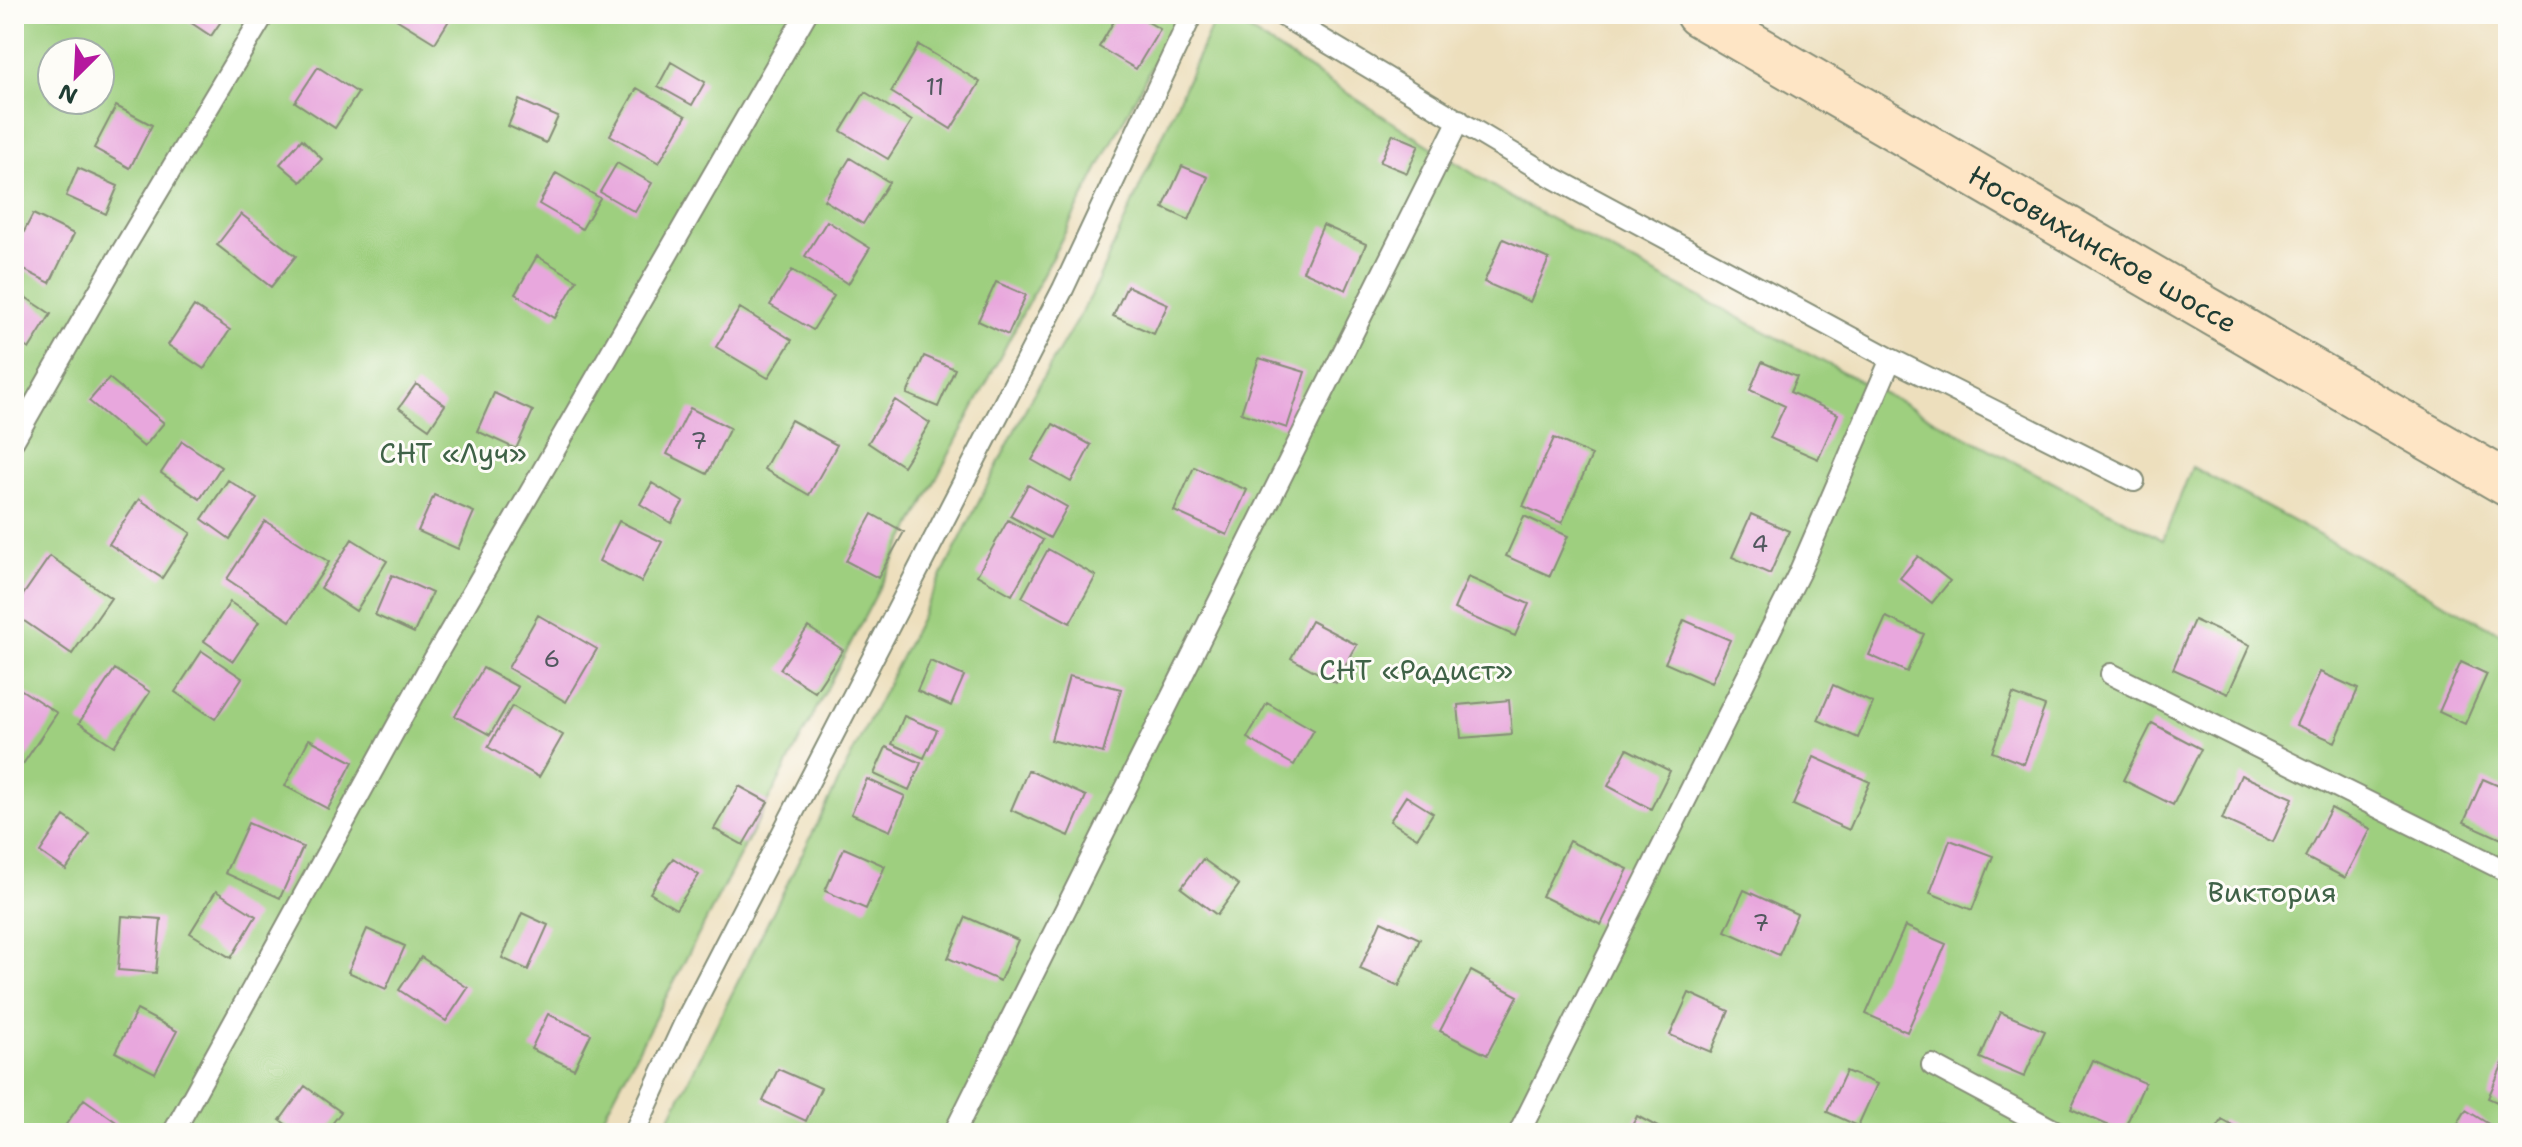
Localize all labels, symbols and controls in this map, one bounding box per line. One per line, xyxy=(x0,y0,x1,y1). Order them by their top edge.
north arrow xyxy=(36,36,116,116)
house number: 11 xyxy=(925,71,945,103)
text: N xyxy=(54,77,82,111)
street label: Носовихинское шоссе xyxy=(1961,156,2244,342)
house number: 7 xyxy=(691,425,707,457)
park label: СНТ «Луч» xyxy=(379,434,527,472)
house number: 4 xyxy=(1752,528,1768,560)
house number: 6 xyxy=(544,643,560,675)
park label: СНТ «Радист» xyxy=(1319,651,1513,689)
park label: Виктория xyxy=(2207,873,2337,911)
house number: 7 xyxy=(1753,907,1769,939)

